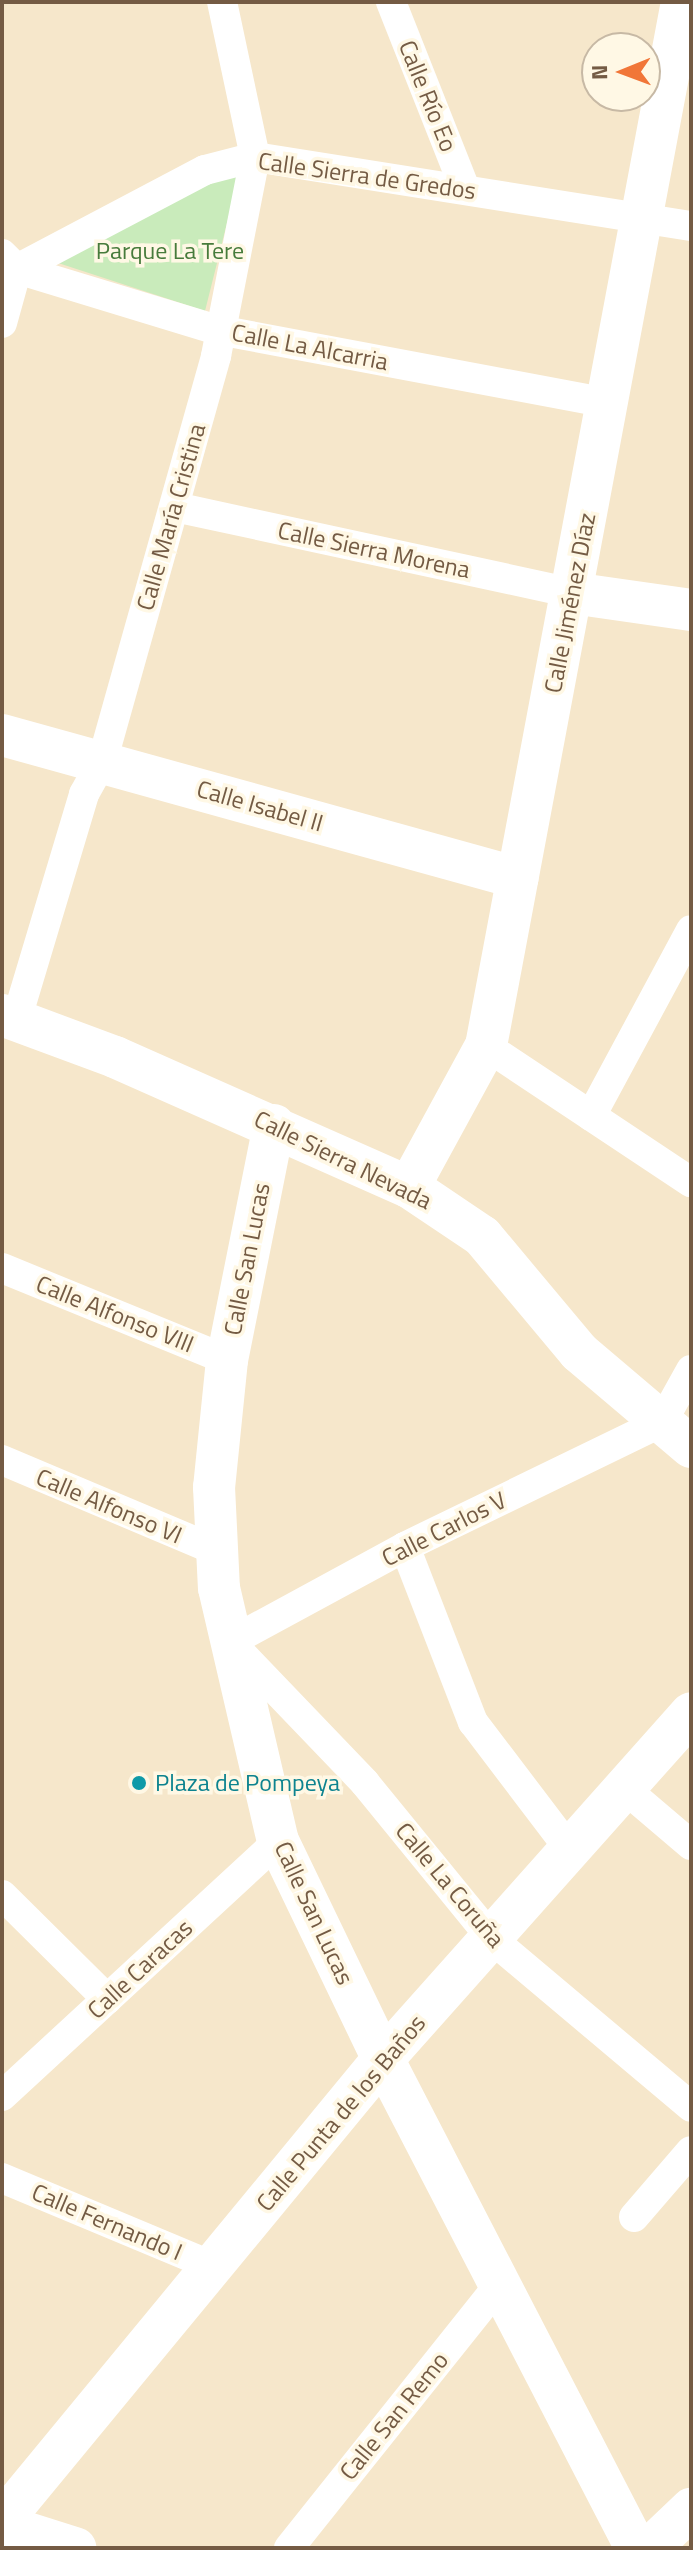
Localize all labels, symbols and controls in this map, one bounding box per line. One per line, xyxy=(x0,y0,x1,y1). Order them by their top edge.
north arrow xyxy=(581,32,661,112)
street label: Calle Río Eo xyxy=(393,36,463,156)
text: N xyxy=(582,64,616,80)
street label: Calle Sierra de Gredos xyxy=(256,146,478,206)
park label: Parque La Tere xyxy=(96,237,244,265)
street label: Calle La Alcarria xyxy=(229,318,391,376)
street label: Calle María Cristina xyxy=(131,420,211,614)
street label: Calle Jiménez Díaz xyxy=(538,511,602,695)
street label: Calle Sierra Morena xyxy=(275,516,473,584)
street label: Calle Isabel II xyxy=(194,774,326,838)
street label: Calle Sierra Nevada xyxy=(250,1105,436,1215)
street label: Calle San Lucas xyxy=(218,1180,276,1338)
street label: Calle Alfonso VIII xyxy=(32,1269,198,1359)
street label: Calle Alfonso VI xyxy=(32,1462,186,1550)
street label: Calle Carlos V xyxy=(377,1485,511,1573)
place label: Plaza de Pompeya xyxy=(155,1769,340,1797)
marker: Plaza de Pompeya xyxy=(130,1774,148,1792)
street label: Calle La Coruña xyxy=(390,1817,510,1953)
street label: Calle San Lucas xyxy=(268,1837,360,1989)
street label: Calle Caracas xyxy=(82,1913,198,2025)
street label: Calle Punta de los Baños xyxy=(250,2009,432,2217)
street label: Calle Fernando I xyxy=(27,2177,187,2267)
street label: Calle San Remo xyxy=(334,2346,454,2486)

